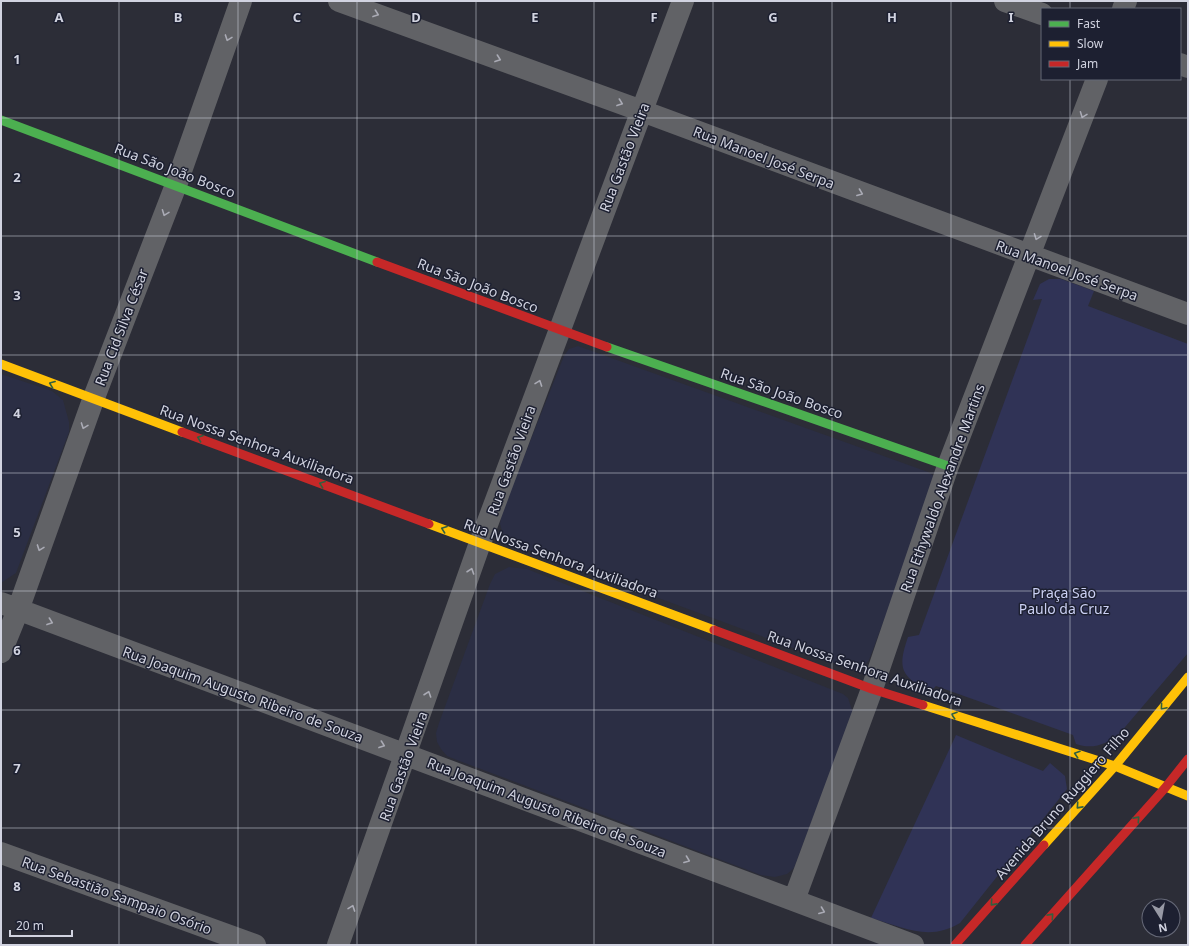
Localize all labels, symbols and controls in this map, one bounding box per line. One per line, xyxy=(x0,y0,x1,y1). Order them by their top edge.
text: A xyxy=(55,8,64,26)
text: B xyxy=(174,8,182,26)
text: C xyxy=(293,8,301,26)
text: D xyxy=(411,8,421,26)
text: E xyxy=(531,8,539,26)
text: F xyxy=(650,8,658,26)
text: G xyxy=(768,8,778,26)
text: H xyxy=(887,8,897,26)
text: I xyxy=(1008,8,1014,26)
legend xyxy=(1041,8,1181,80)
one-way arrow xyxy=(372,10,379,18)
text: Fast xyxy=(1077,15,1101,32)
one-way arrow xyxy=(225,34,233,41)
text: Slow xyxy=(1077,35,1104,52)
text: 1 xyxy=(13,50,21,68)
one-way arrow xyxy=(495,54,502,62)
text: Jam xyxy=(1076,55,1098,72)
one-way arrow xyxy=(617,99,624,107)
street label: Rua Gastão Vieira xyxy=(594,100,654,214)
one-way arrow xyxy=(1080,112,1088,119)
street label: Rua Manoel José Serpa xyxy=(691,121,837,193)
street label: Rua São João Bosco xyxy=(112,138,238,202)
text: 2 xyxy=(13,168,21,186)
one-way arrow xyxy=(856,188,863,197)
one-way arrow xyxy=(161,209,169,216)
one-way arrow xyxy=(1034,233,1042,240)
street label: Rua Manoel José Serpa xyxy=(993,235,1141,305)
street label: Rua São João Bosco xyxy=(415,253,541,317)
street label: Rua Cid Silva César xyxy=(90,265,152,388)
text: 3 xyxy=(13,286,21,304)
street label: Rua São João Bosco xyxy=(718,363,846,423)
one-way arrow xyxy=(535,379,543,386)
one-way arrow xyxy=(48,380,55,388)
street label: Rua Ethywaldo Alexandre Martins xyxy=(895,381,989,595)
street label: Rua Nossa Senhora Auxiliadora xyxy=(157,400,357,488)
street label: Rua Gastão Vieira xyxy=(482,402,540,518)
text: 4 xyxy=(13,404,21,422)
one-way arrow xyxy=(80,422,89,429)
one-way arrow xyxy=(197,435,204,443)
one-way arrow xyxy=(319,480,326,488)
street label: Rua Nossa Senhora Auxiliadora xyxy=(461,514,661,602)
text: 5 xyxy=(13,523,21,541)
one-way arrow xyxy=(440,525,447,534)
one-way arrow xyxy=(36,545,45,552)
one-way arrow xyxy=(466,567,474,574)
park label: Praça São Paulo da Cruz xyxy=(1019,583,1110,618)
one-way arrow xyxy=(47,618,54,626)
street label: Rua Nossa Senhora Auxiliadora xyxy=(765,626,965,710)
text: 6 xyxy=(13,641,21,659)
street label: Rua Joaquim Augusto Ribeiro de Souza xyxy=(120,642,366,746)
one-way arrow xyxy=(423,690,432,697)
one-way arrow xyxy=(1161,702,1168,710)
street label: Rua Gastão Vieira xyxy=(374,708,432,824)
one-way arrow xyxy=(950,711,957,719)
street label: Avenida Bruno Ruggiero Filho xyxy=(991,723,1133,883)
one-way arrow xyxy=(379,741,386,749)
one-way arrow xyxy=(1074,750,1081,759)
street label: Rua Joaquim Augusto Ribeiro de Souza xyxy=(425,752,669,862)
text: 7 xyxy=(13,759,21,777)
one-way arrow xyxy=(1076,801,1084,809)
one-way arrow xyxy=(1133,816,1140,824)
street label: Rua Sebastião Sampaio Osório xyxy=(19,852,215,938)
one-way arrow xyxy=(684,855,691,863)
text: 8 xyxy=(13,877,21,895)
one-way arrow xyxy=(990,898,997,906)
north arrow xyxy=(1141,898,1181,938)
one-way arrow xyxy=(347,905,355,912)
one-way arrow xyxy=(819,906,826,914)
scale bar xyxy=(10,912,72,938)
one-way arrow xyxy=(1046,913,1053,921)
text: 20 m xyxy=(16,917,44,934)
text: N xyxy=(1157,920,1169,937)

